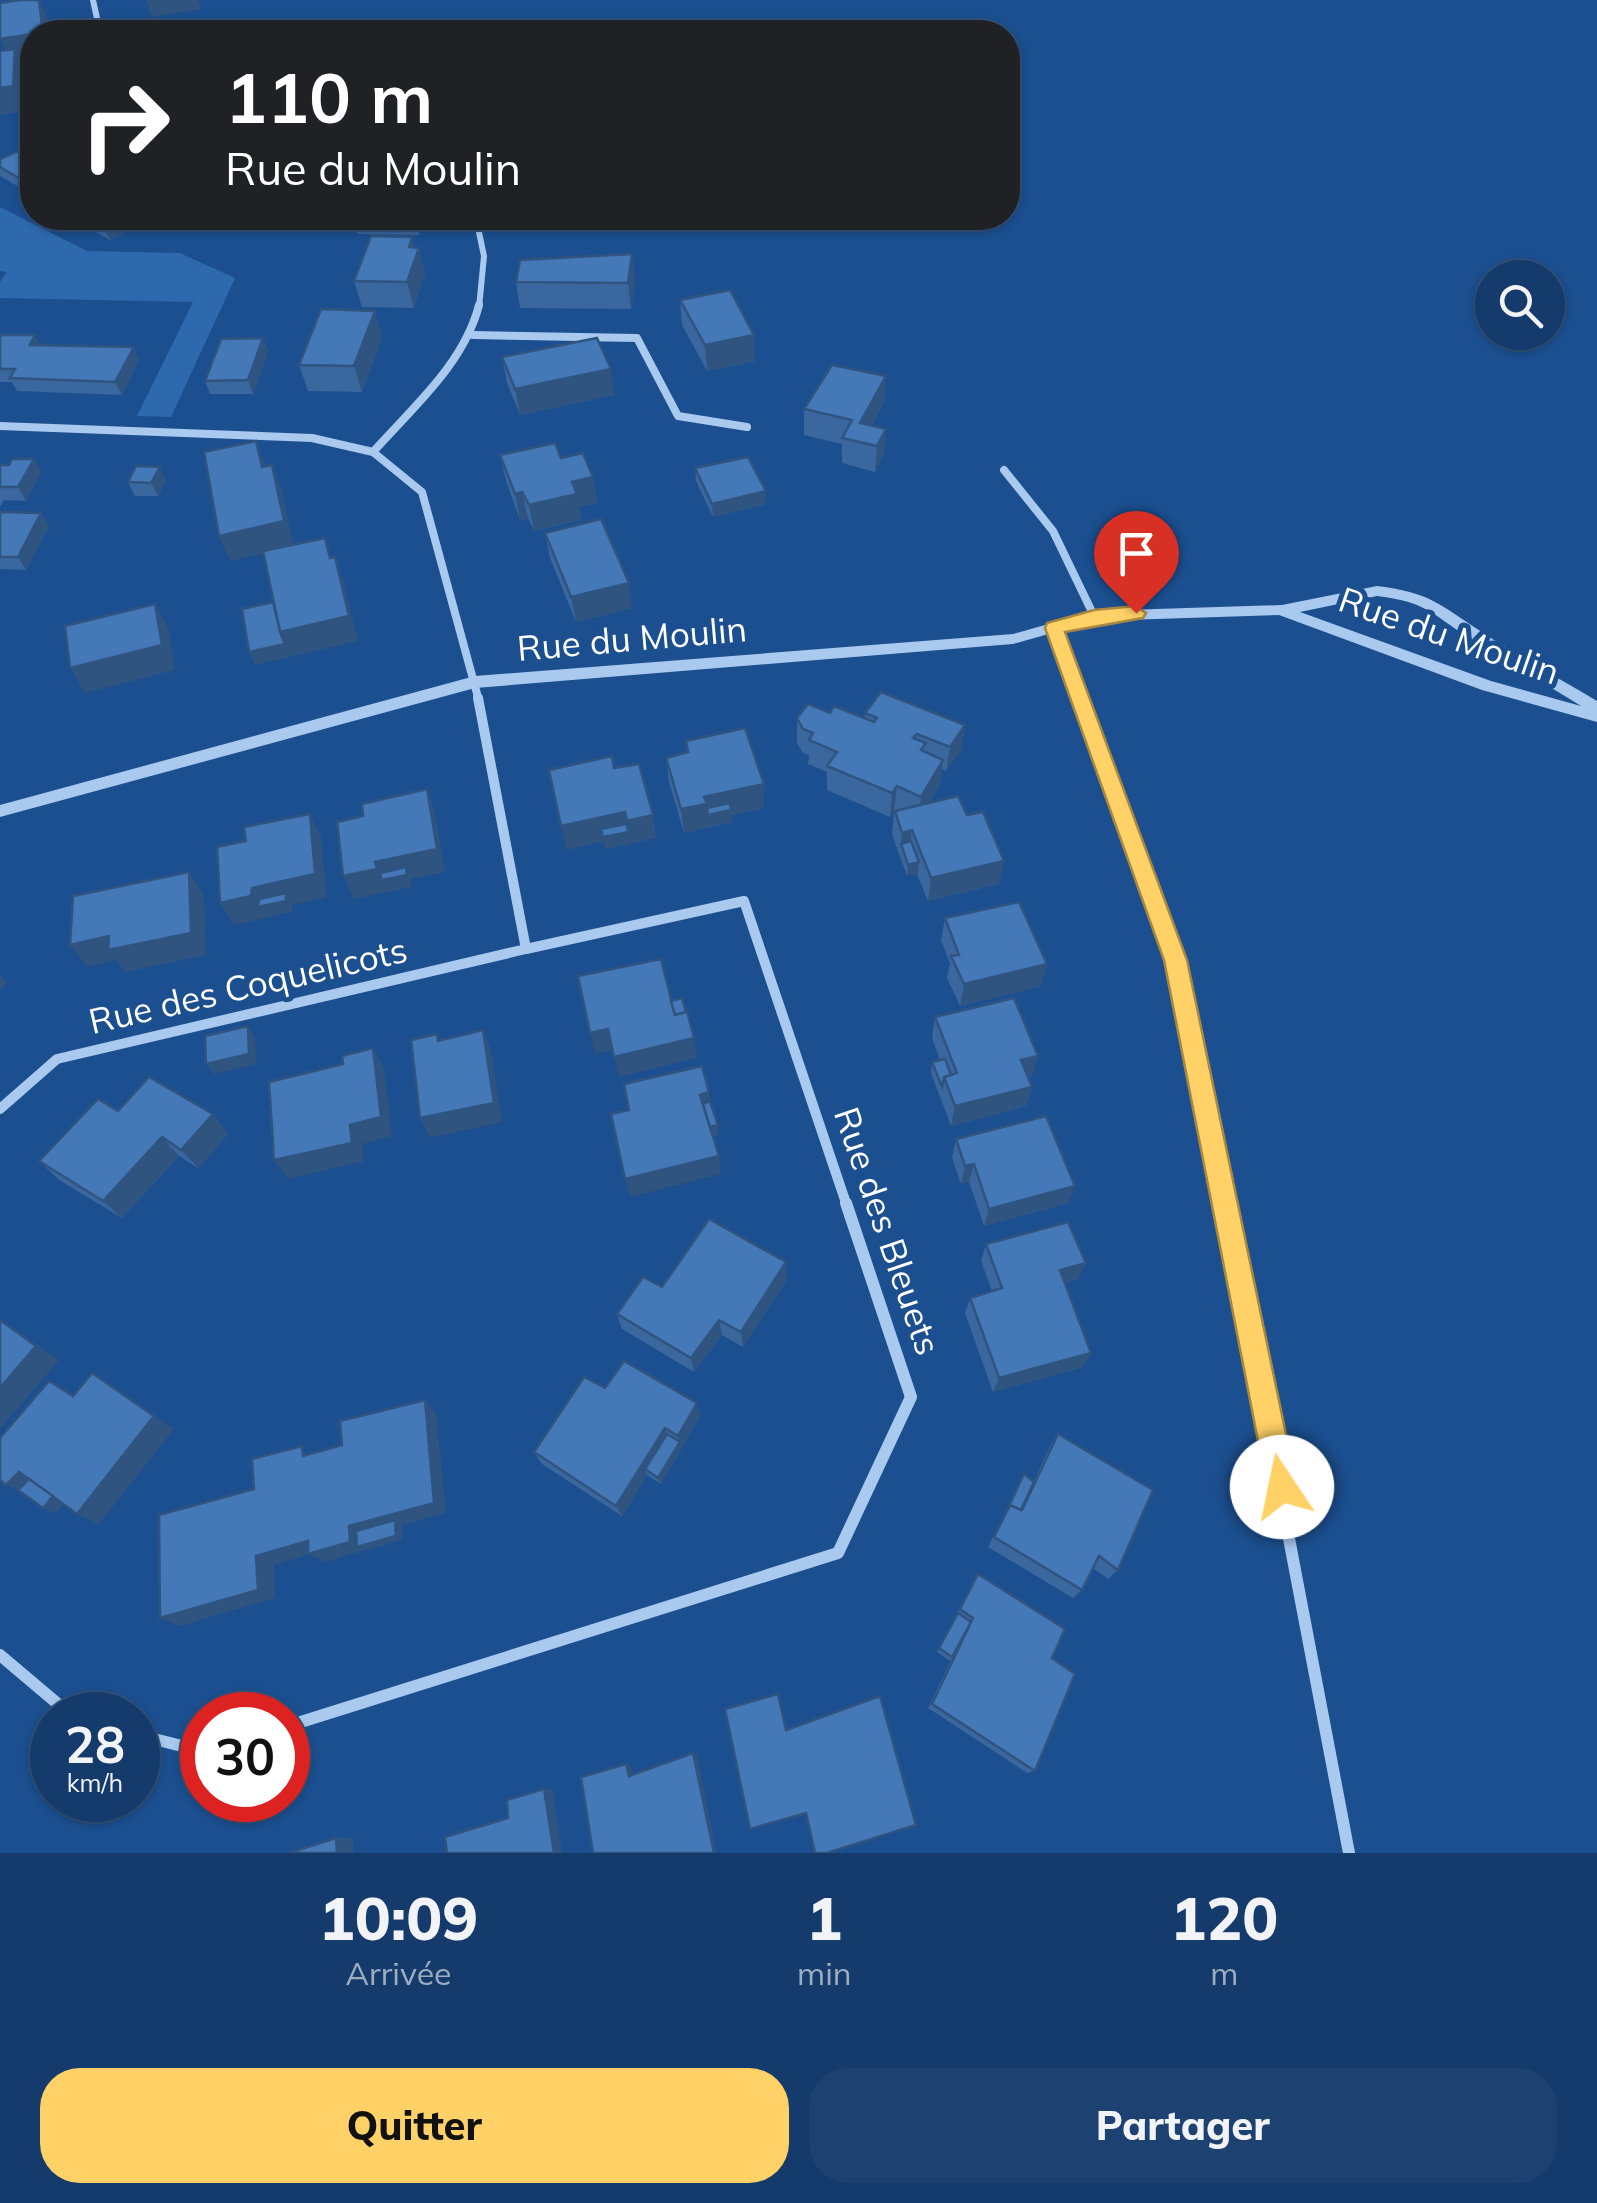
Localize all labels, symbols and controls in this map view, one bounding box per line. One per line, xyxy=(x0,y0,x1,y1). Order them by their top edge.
text: 110 m xyxy=(225,53,433,141)
icon: right xyxy=(60,60,190,190)
text: Rue du Moulin xyxy=(225,140,521,196)
map controls xyxy=(1475,260,1565,350)
button: search xyxy=(1475,260,1565,350)
pin xyxy=(1094,511,1179,614)
icon: arrive xyxy=(1109,526,1164,581)
street label: Rue du Moulin xyxy=(1333,577,1565,693)
street label: Rue du Moulin xyxy=(515,606,749,670)
street label: Rue des Coquelicots xyxy=(84,927,411,1043)
street label: Rue des Bleuets xyxy=(825,1101,951,1360)
position arrow xyxy=(1230,1435,1334,1539)
speed limit sign: 30 xyxy=(180,1692,310,1822)
text: 28 xyxy=(65,1713,125,1776)
text: km/h xyxy=(67,1767,123,1798)
text: 10:09 xyxy=(319,1880,478,1955)
text: 1 xyxy=(806,1880,842,1955)
text: 120 xyxy=(1170,1880,1278,1955)
text: Arrivée xyxy=(346,1953,452,1993)
text: min xyxy=(797,1953,852,1993)
text: m xyxy=(1210,1953,1238,1993)
button: Quitter xyxy=(40,2068,789,2183)
button: Partager xyxy=(809,2068,1557,2183)

